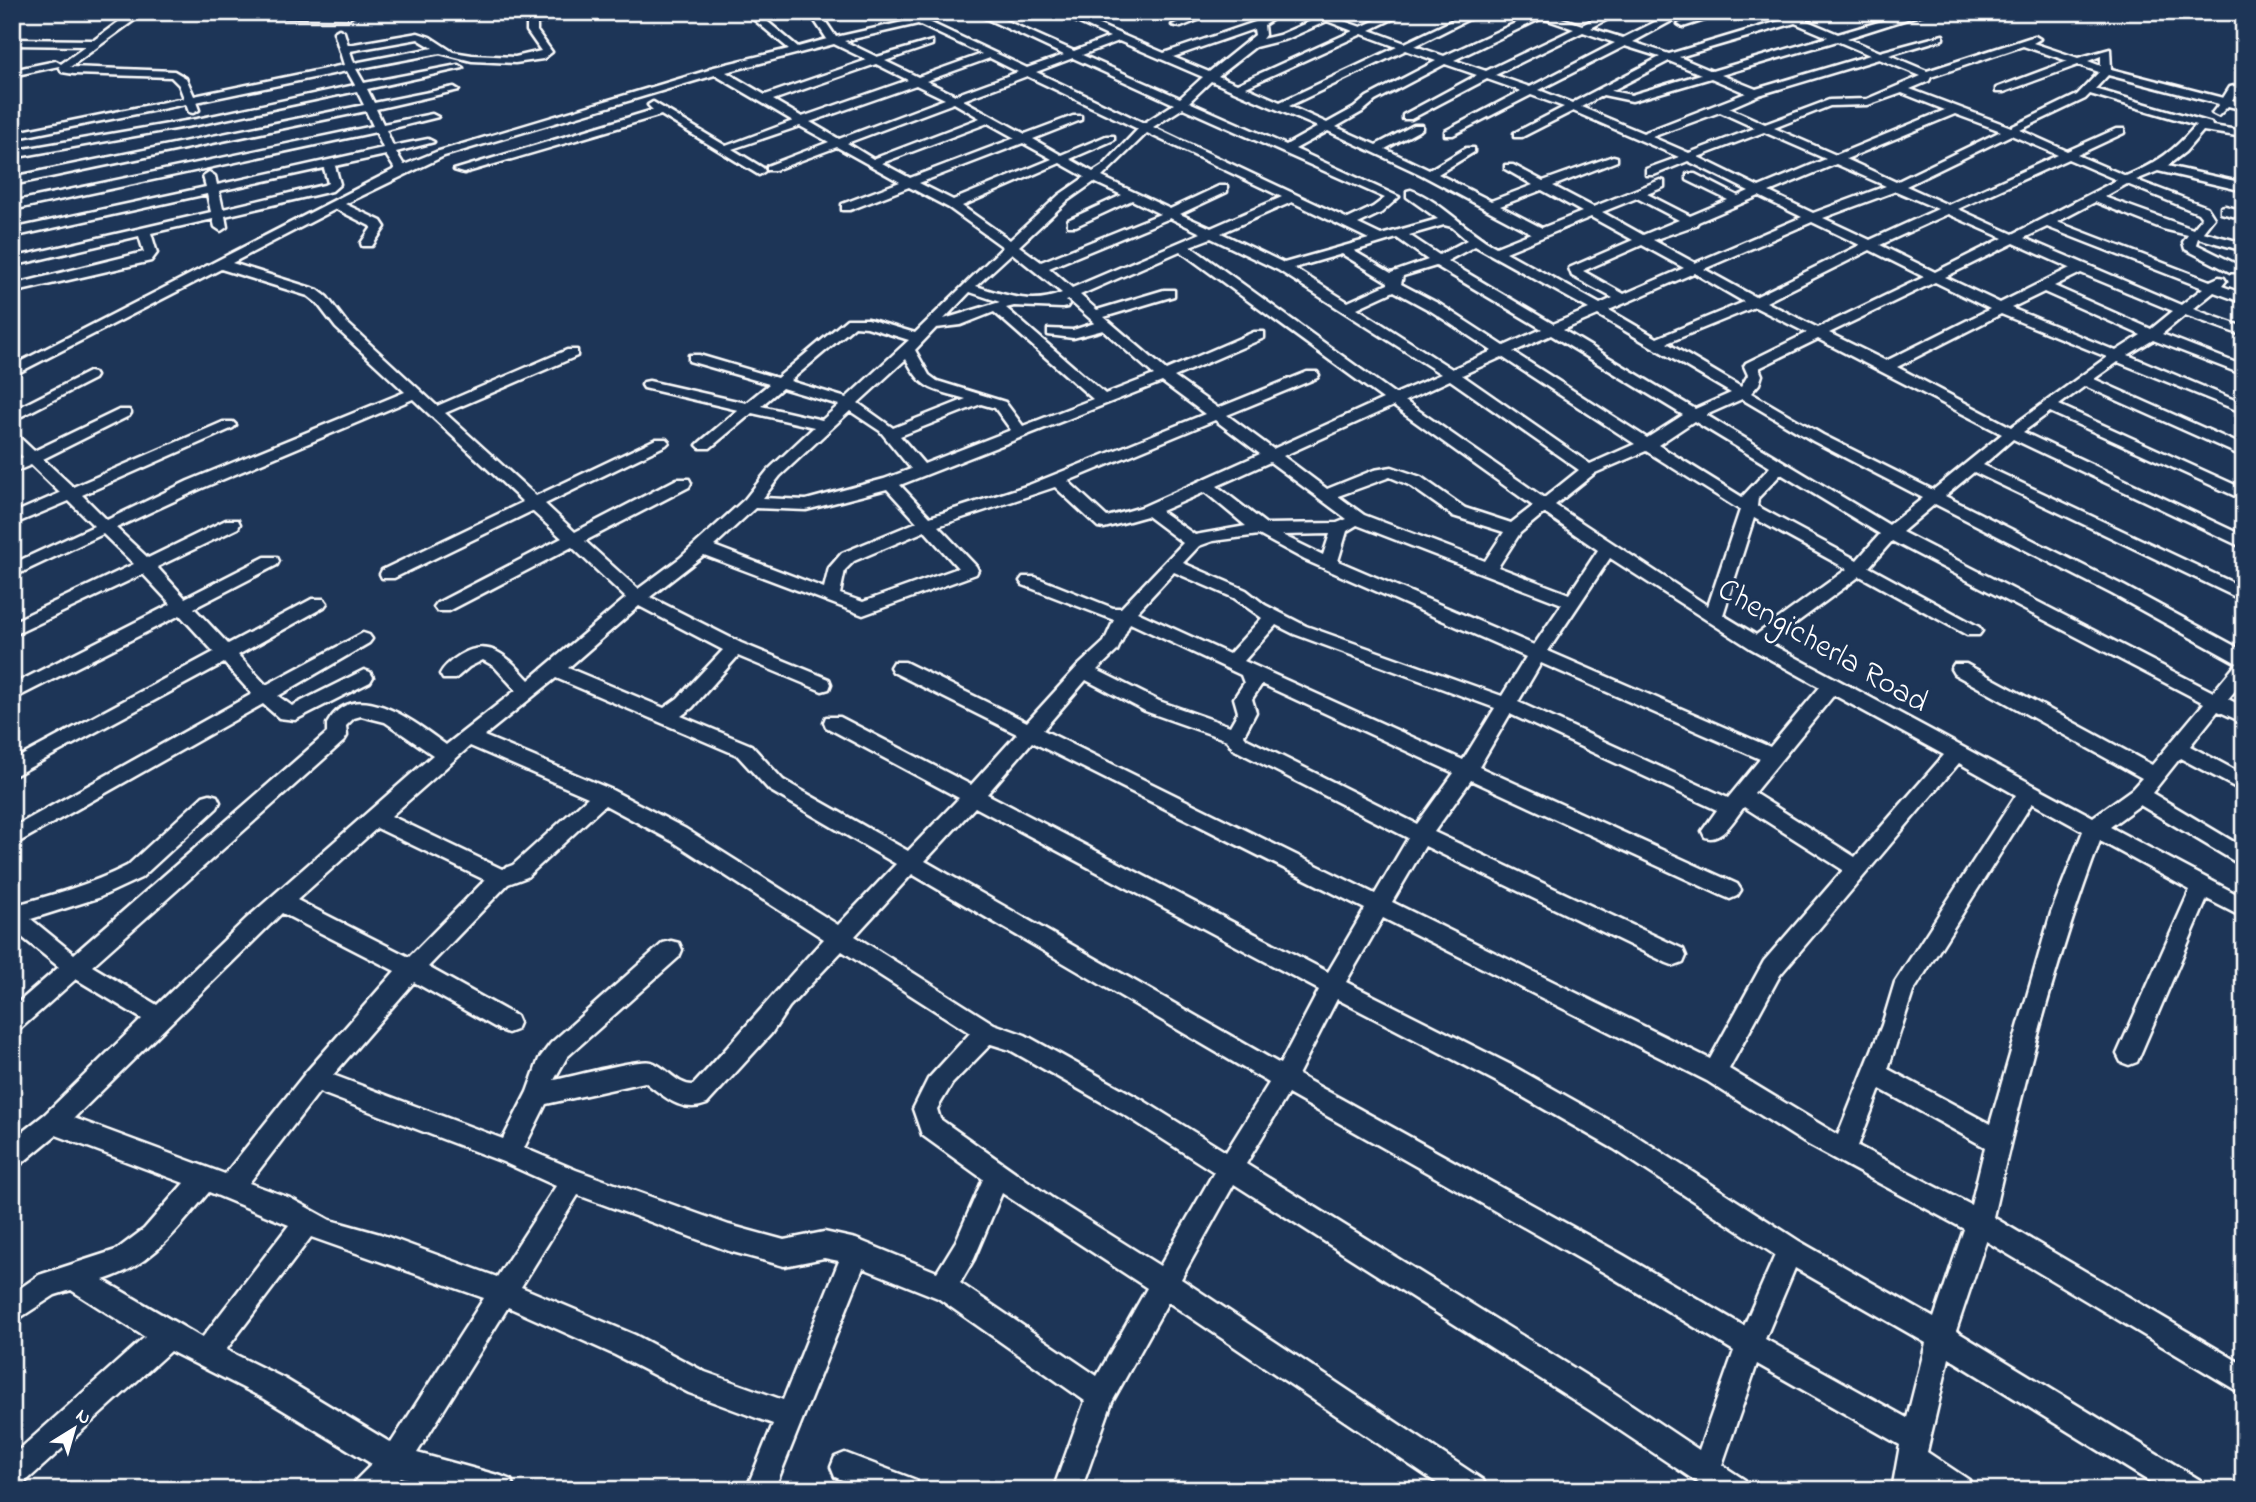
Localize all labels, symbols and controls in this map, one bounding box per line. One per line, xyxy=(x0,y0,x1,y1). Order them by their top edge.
street label: Chengicherla Road xyxy=(1708,567,1937,727)
north arrow xyxy=(38,1394,108,1464)
text: N xyxy=(69,1403,96,1432)

